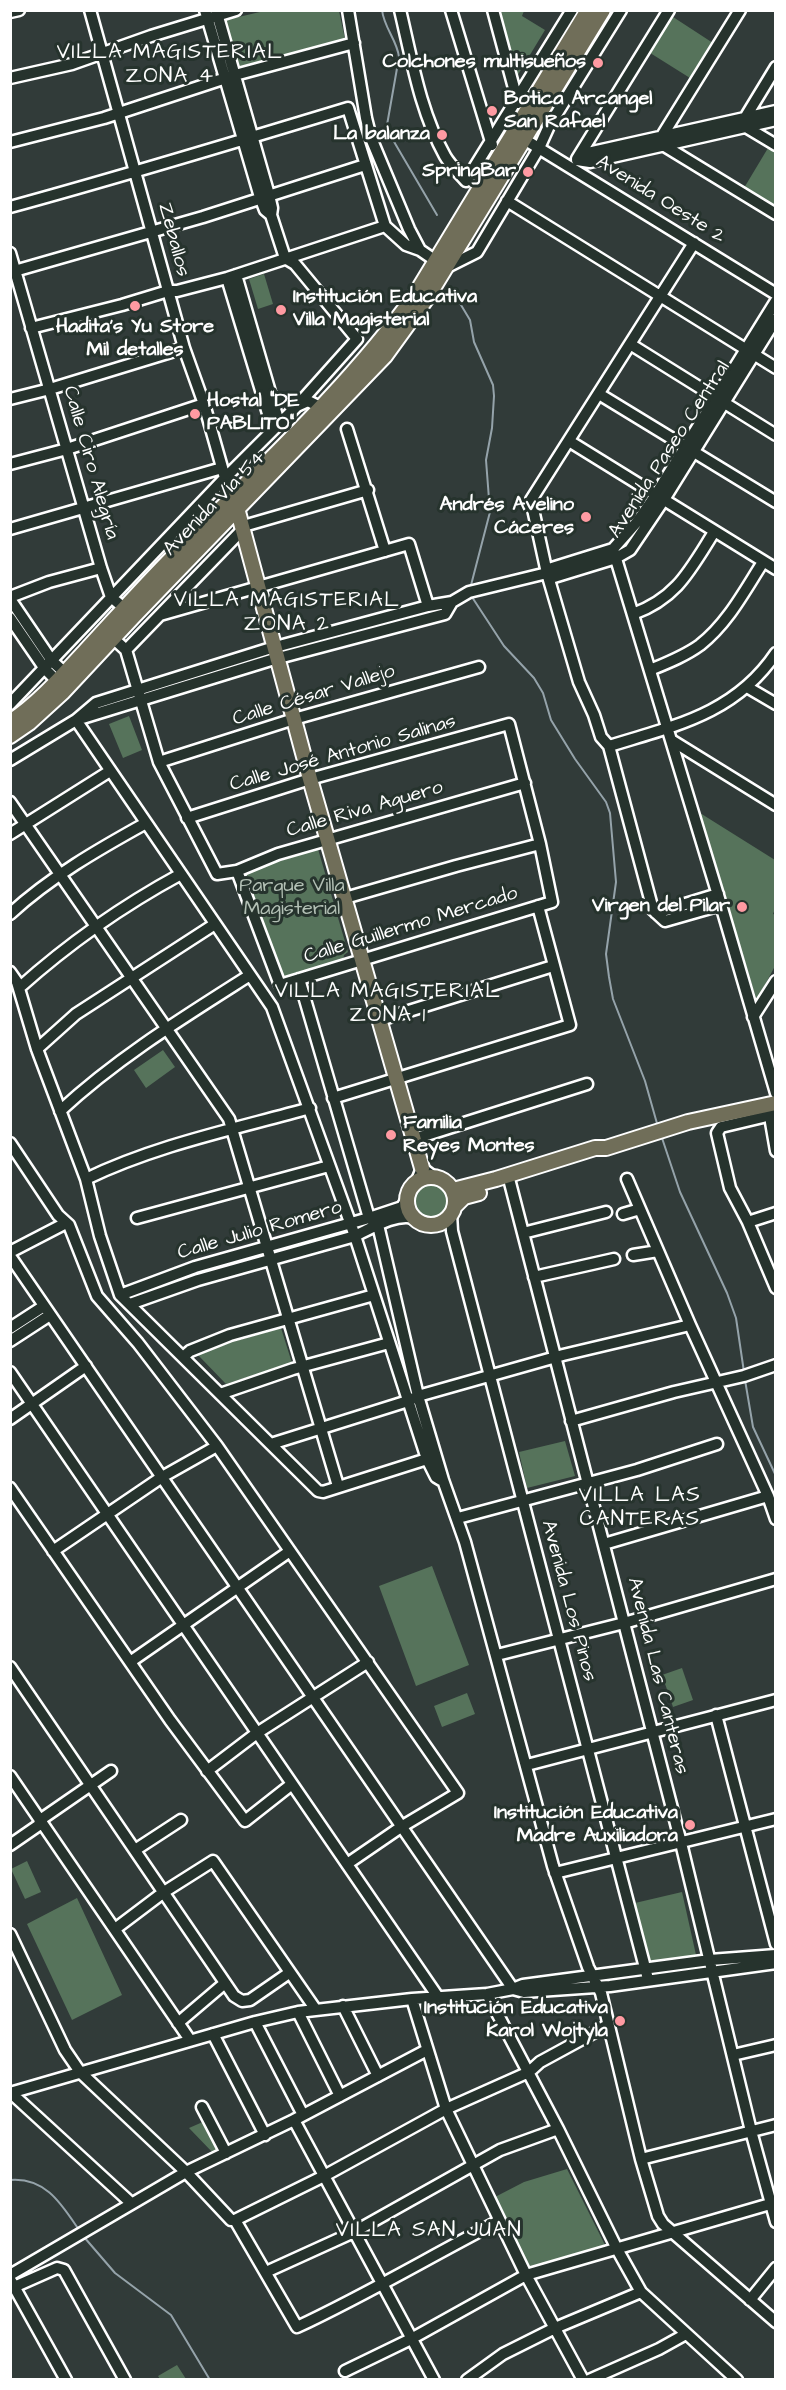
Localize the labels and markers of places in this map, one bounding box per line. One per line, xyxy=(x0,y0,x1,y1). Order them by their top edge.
place label: Colchones multisueños xyxy=(382,51,586,75)
marker: Colchones multisueños xyxy=(591,56,605,70)
place label: Botica Arcangel San Rafael xyxy=(504,88,652,135)
marker: Botica Arcangel San Rafael xyxy=(485,104,499,118)
place label: La balanza xyxy=(333,123,430,147)
marker: La balanza xyxy=(435,128,449,142)
place label: SpringBar xyxy=(422,160,516,184)
marker: SpringBar xyxy=(521,165,535,179)
place label: Institución Educativa Villa Magisterial xyxy=(293,286,477,333)
marker: Hadita's Yu Store Mil detalles xyxy=(128,299,142,313)
marker: Institución Educativa Villa Magisterial xyxy=(274,303,288,317)
place label: Hadita's Yu Store Mil detalles xyxy=(56,316,214,363)
place label: Hostal "DE PABLITO" xyxy=(207,390,299,437)
marker: Hostal "DE PABLITO" xyxy=(188,407,202,421)
place label: Andrés Avelino Cáceres xyxy=(440,494,574,541)
marker: Andrés Avelino Cáceres xyxy=(579,510,593,524)
place label: Virgen del Pilar xyxy=(592,895,730,919)
marker: Virgen del Pilar xyxy=(735,900,749,914)
place label: Familia Reyes Montes xyxy=(403,1112,535,1159)
marker: Familia Reyes Montes xyxy=(384,1128,398,1142)
place label: Institución Educativa Madre Auxiliadora xyxy=(494,1802,678,1849)
marker: Institución Educativa Madre Auxiliadora xyxy=(683,1818,697,1832)
place label: Institución Educativa Karol Wojtyla xyxy=(424,1997,608,2044)
marker: Institución Educativa Karol Wojtyla xyxy=(613,2014,627,2028)

